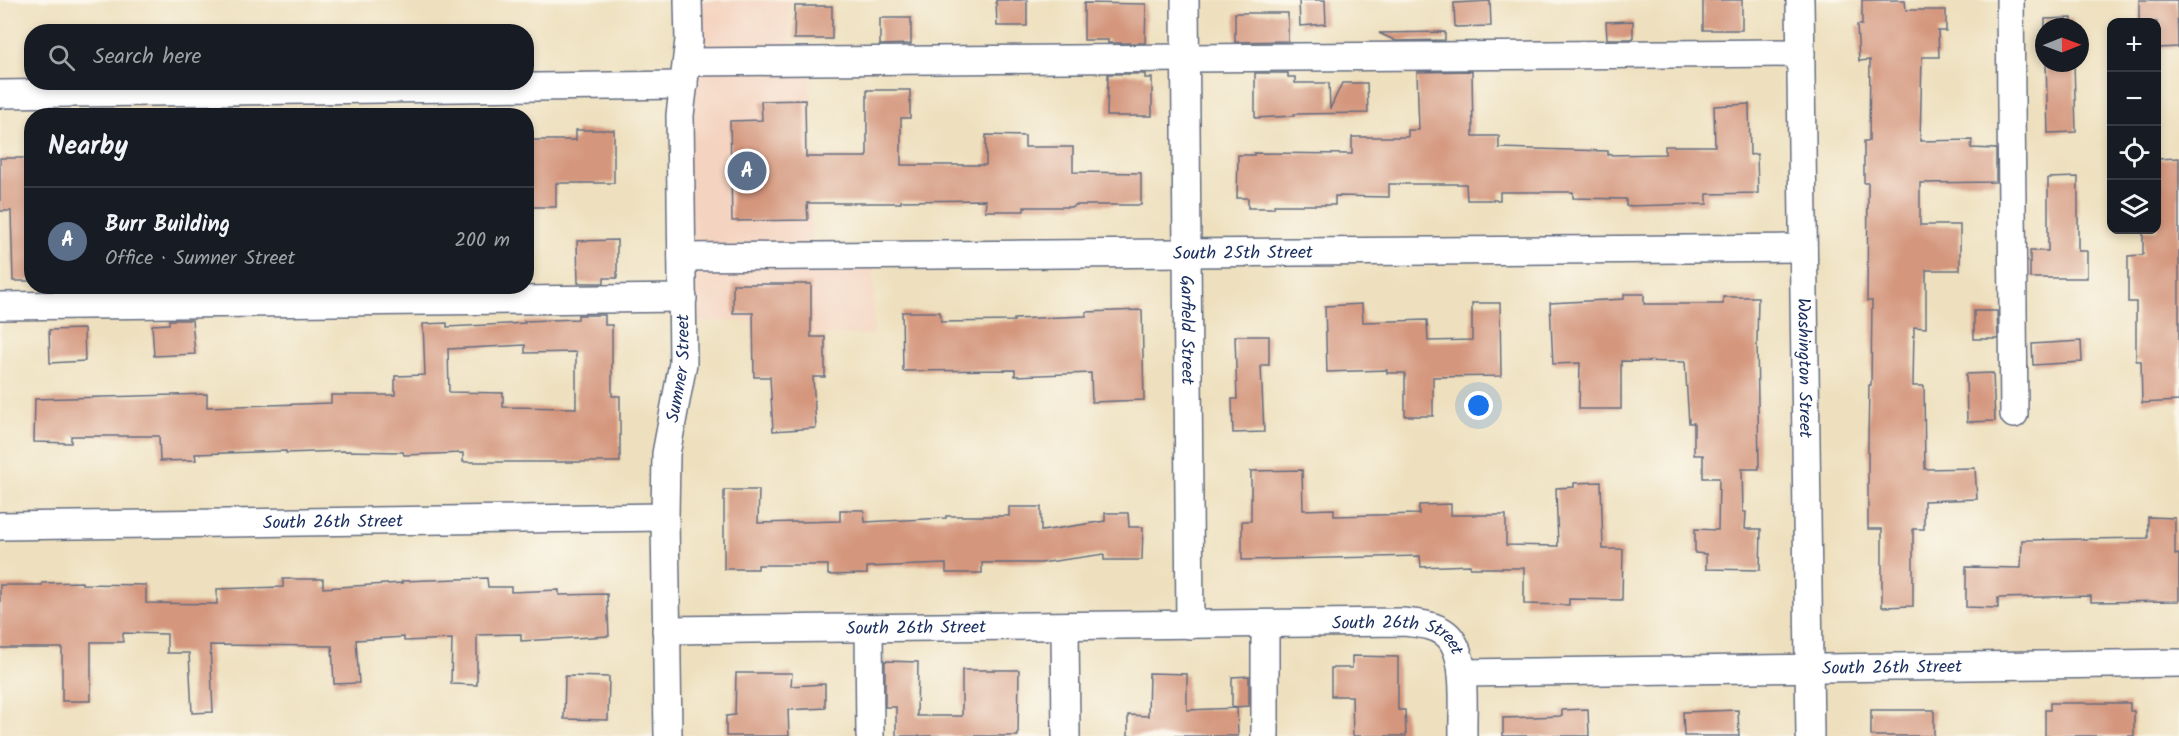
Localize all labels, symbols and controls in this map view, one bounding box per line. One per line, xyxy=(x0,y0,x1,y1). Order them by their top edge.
north arrow xyxy=(2035,18,2089,72)
map controls xyxy=(2107,18,2161,234)
button: + xyxy=(2107,18,2161,72)
search box xyxy=(24,24,534,90)
text: Search here xyxy=(93,40,201,75)
icon: search xyxy=(45,41,78,74)
button: − xyxy=(2107,72,2161,126)
text: Nearby xyxy=(48,126,128,168)
button: locate xyxy=(2107,126,2161,180)
pin: A xyxy=(728,148,766,194)
button: layers xyxy=(2107,180,2161,234)
text: Burr Building xyxy=(105,208,230,243)
text: A xyxy=(61,225,74,257)
text: 200 m xyxy=(454,225,510,257)
street label: South 25th Street xyxy=(1173,239,1314,269)
text: Office · Sumner Street xyxy=(105,243,295,275)
street label: Garfield Street xyxy=(1171,275,1201,386)
street label: Washington Street xyxy=(1788,298,1819,439)
street label: Sumner Street xyxy=(659,313,699,425)
your location xyxy=(1464,391,1493,420)
street label: South 26th Street xyxy=(263,508,404,538)
street label: South 26th Street xyxy=(1332,609,1471,660)
street label: South 26th Street xyxy=(846,614,987,644)
street label: South 26th Street xyxy=(1822,653,1963,684)

